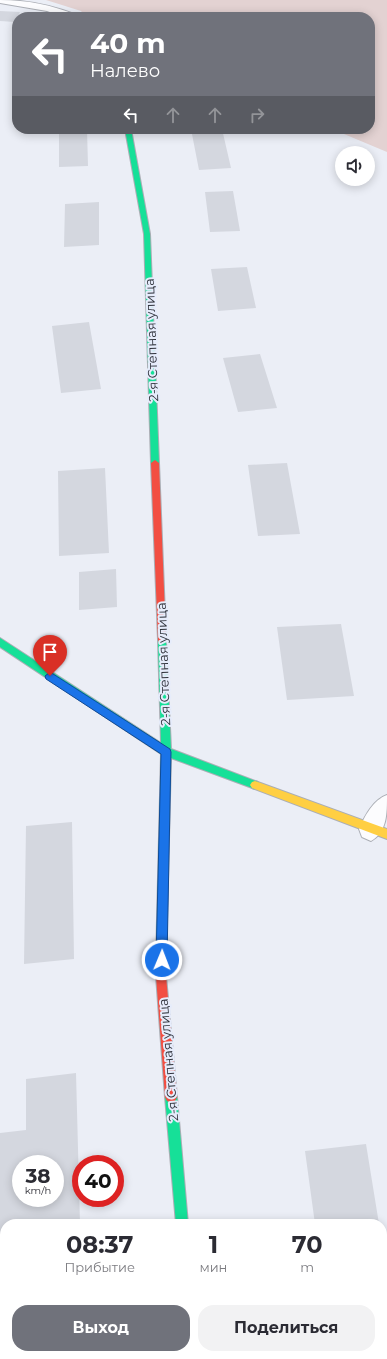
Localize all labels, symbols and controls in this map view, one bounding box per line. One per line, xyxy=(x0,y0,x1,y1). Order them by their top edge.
text: 40 m xyxy=(90,26,166,60)
icon: left xyxy=(24,28,76,80)
text: Налево xyxy=(90,60,160,82)
icon: left xyxy=(120,104,142,126)
icon: ahead xyxy=(162,104,184,126)
icon: ahead xyxy=(204,104,226,126)
icon: right xyxy=(246,104,268,126)
map controls xyxy=(335,146,375,186)
button: sound xyxy=(335,146,375,186)
street label: 2-я Степная улица xyxy=(141,278,161,402)
street label: 2-я Степная улица xyxy=(153,602,173,726)
pin xyxy=(33,635,67,676)
icon: arrive xyxy=(39,641,61,663)
position arrow xyxy=(141,939,183,981)
street label: 2-я Степная улица xyxy=(155,998,181,1122)
speed limit sign: 40 xyxy=(72,1155,124,1207)
text: 38 xyxy=(25,1164,51,1188)
text: km/h xyxy=(25,1184,51,1197)
text: 08:37 xyxy=(66,1230,133,1259)
text: 1 xyxy=(209,1230,218,1259)
text: 70 xyxy=(292,1230,323,1259)
text: Прибытие xyxy=(64,1259,135,1275)
text: мин xyxy=(199,1259,227,1275)
text: m xyxy=(300,1259,314,1275)
button: Выход xyxy=(12,1305,190,1351)
button: Поделиться xyxy=(198,1305,375,1351)

